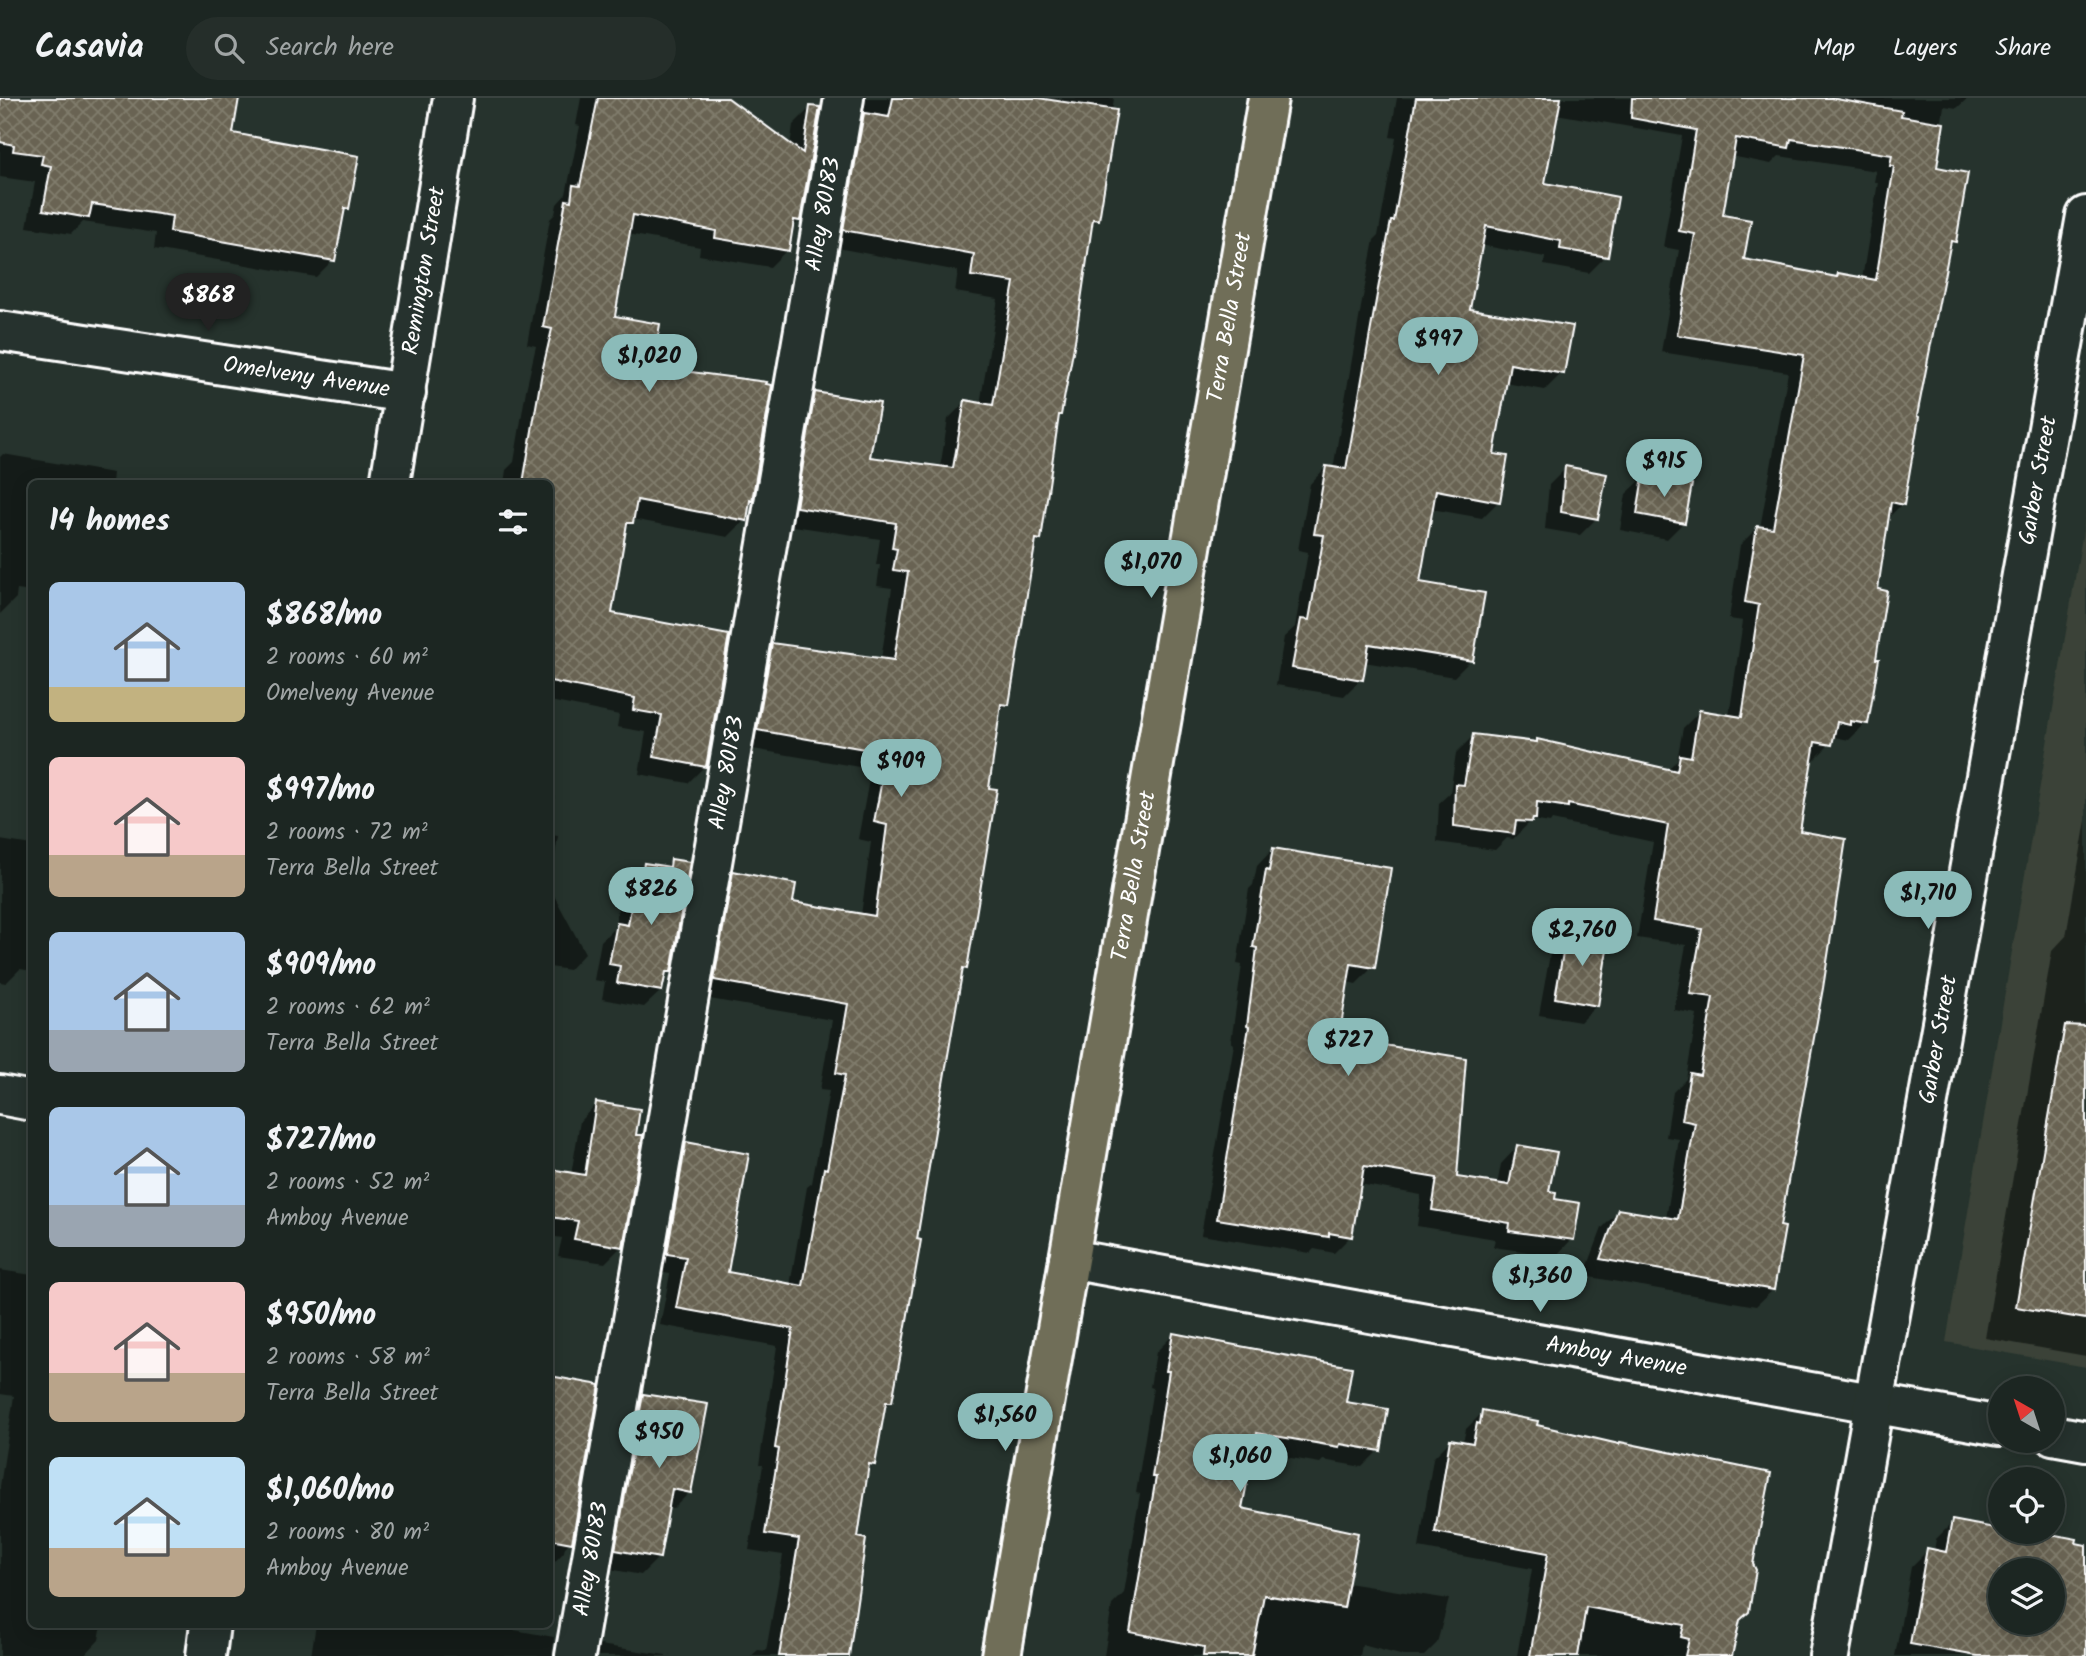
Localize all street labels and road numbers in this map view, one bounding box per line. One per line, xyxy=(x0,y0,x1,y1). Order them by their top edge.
street label: Alley 80183 xyxy=(796,154,851,274)
street label: Remington Street xyxy=(393,183,456,358)
street label: Terra Bella Street xyxy=(1198,228,1263,406)
street label: Omelveny Avenue xyxy=(220,347,392,408)
street label: Garber Street xyxy=(2010,412,2068,548)
street label: Alley 80183 xyxy=(700,713,755,833)
street label: Terra Bella Street xyxy=(1102,787,1167,964)
street label: Garber Street xyxy=(1910,971,1968,1107)
street label: Amboy Avenue xyxy=(1543,1327,1690,1387)
street label: Alley 80183 xyxy=(564,1500,619,1619)

